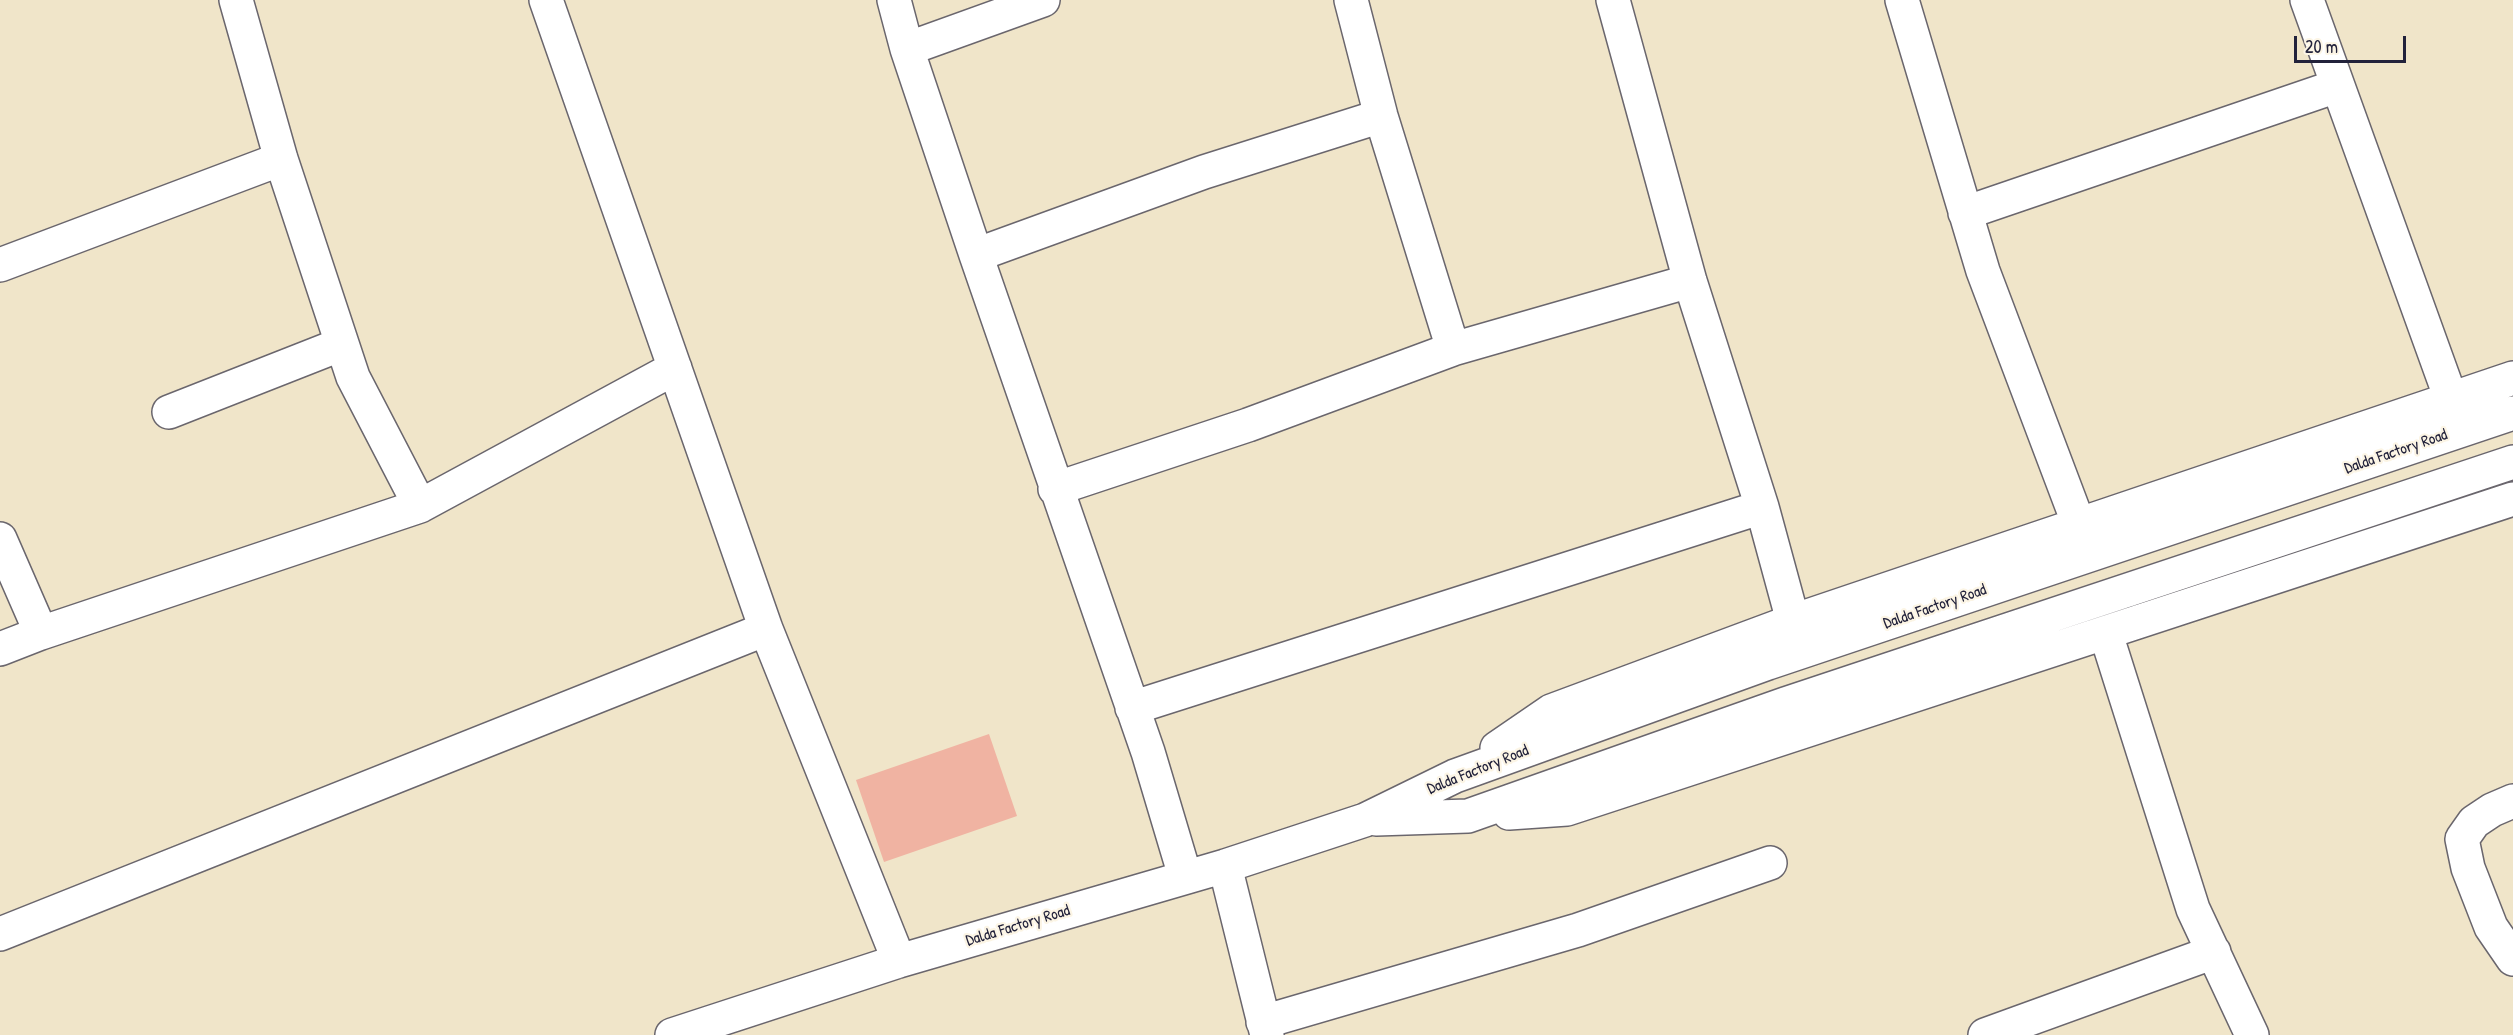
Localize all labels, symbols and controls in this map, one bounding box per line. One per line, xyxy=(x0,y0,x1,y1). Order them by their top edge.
scale bar xyxy=(2297,24,2410,62)
text: 20 m xyxy=(2305,34,2338,59)
street label: Dalda Factory Road xyxy=(2342,425,2450,479)
street label: Dalda Factory Road xyxy=(1881,580,1989,634)
street label: Dalda Factory Road xyxy=(1425,741,1531,799)
street label: Dalda Factory Road xyxy=(964,901,1072,951)

